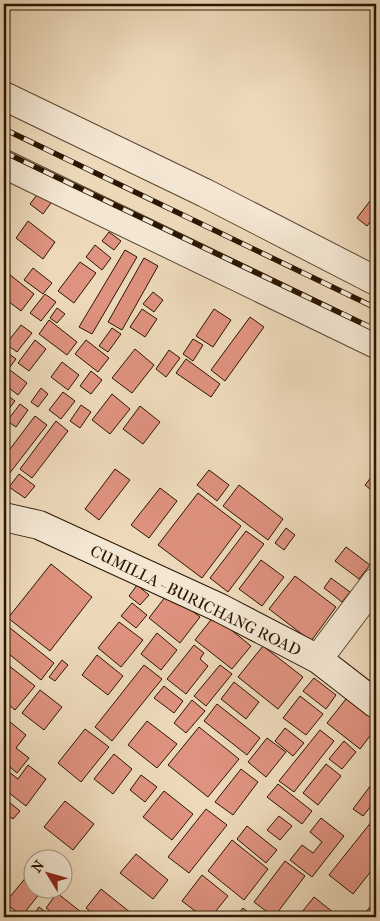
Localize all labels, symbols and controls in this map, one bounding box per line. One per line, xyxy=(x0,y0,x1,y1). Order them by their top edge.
street label: CUMILLA - BURICHANG ROAD xyxy=(87,541,304,660)
north arrow xyxy=(22,848,72,898)
text: N xyxy=(28,857,48,876)

